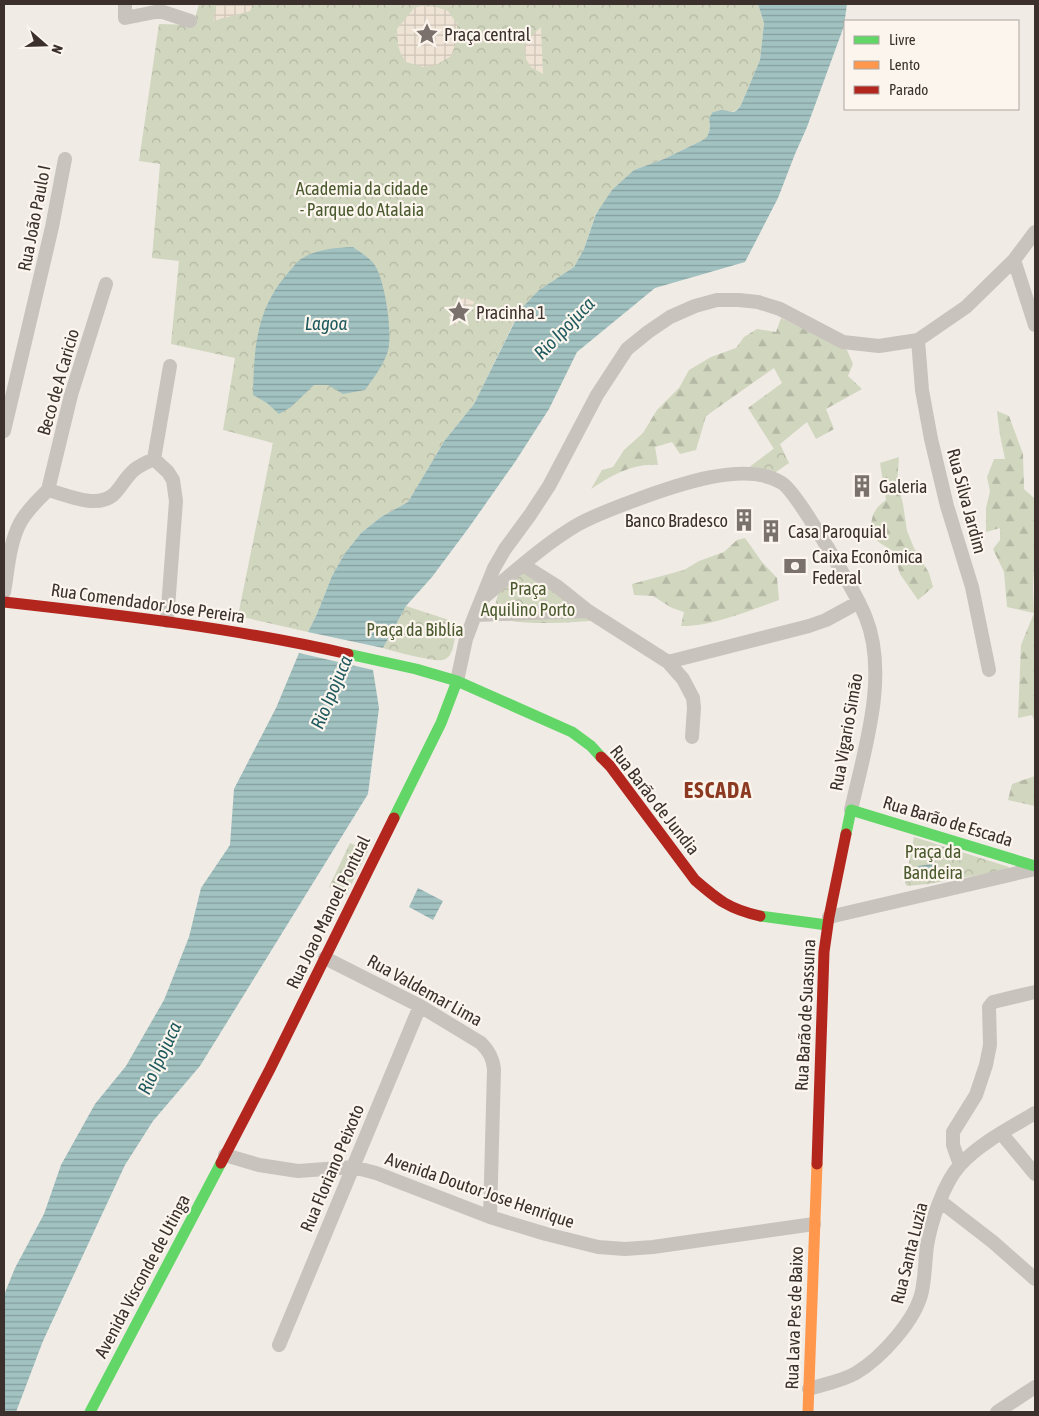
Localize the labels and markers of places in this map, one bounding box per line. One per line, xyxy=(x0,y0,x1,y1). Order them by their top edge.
place icon: Praça central xyxy=(414,21,440,47)
place label: Praça central xyxy=(444,24,531,45)
place icon: Pracinha 1 xyxy=(446,299,472,325)
place label: Pracinha 1 xyxy=(476,302,546,323)
building icon: Galeria xyxy=(849,473,875,499)
place label: Galeria xyxy=(879,476,928,497)
building icon: Banco Bradesco xyxy=(731,507,757,533)
place label: Banco Bradesco xyxy=(625,510,728,531)
building icon: Casa Paroquial xyxy=(758,518,784,544)
place label: Casa Paroquial xyxy=(788,521,887,542)
place label: Caixa Econômica Federal xyxy=(812,546,923,588)
bank icon: Caixa Econômica Federal xyxy=(782,553,808,579)

